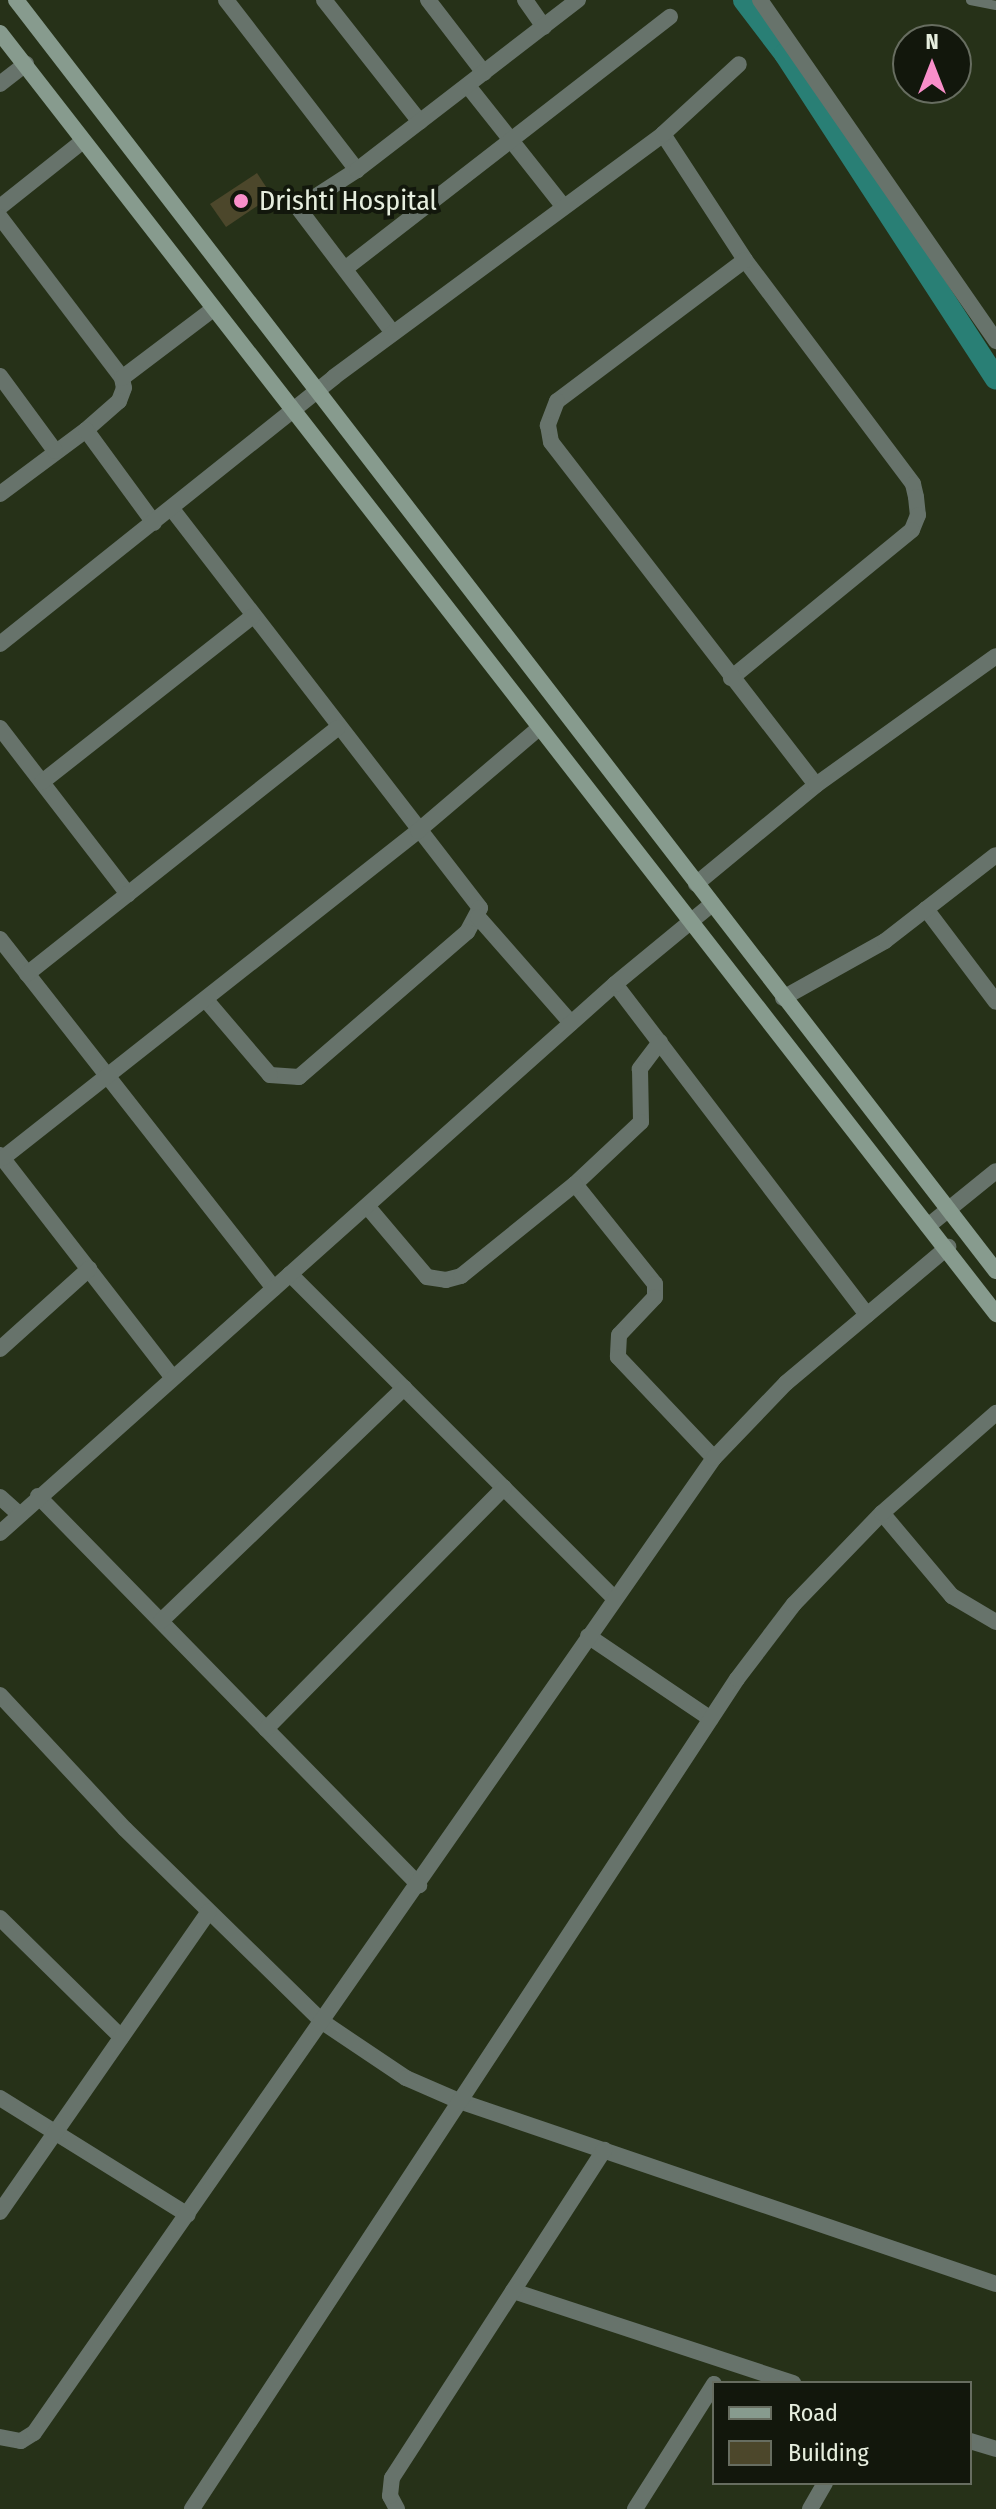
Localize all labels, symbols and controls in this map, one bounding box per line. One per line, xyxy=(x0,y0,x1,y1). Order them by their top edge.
north arrow xyxy=(892,24,972,104)
text: N xyxy=(925,28,939,55)
place label: Drishti Hospital xyxy=(259,184,437,218)
marker: Drishti Hospital xyxy=(230,190,252,212)
legend xyxy=(712,2381,972,2485)
text: Road xyxy=(788,2399,838,2427)
text: Building xyxy=(788,2439,869,2467)

